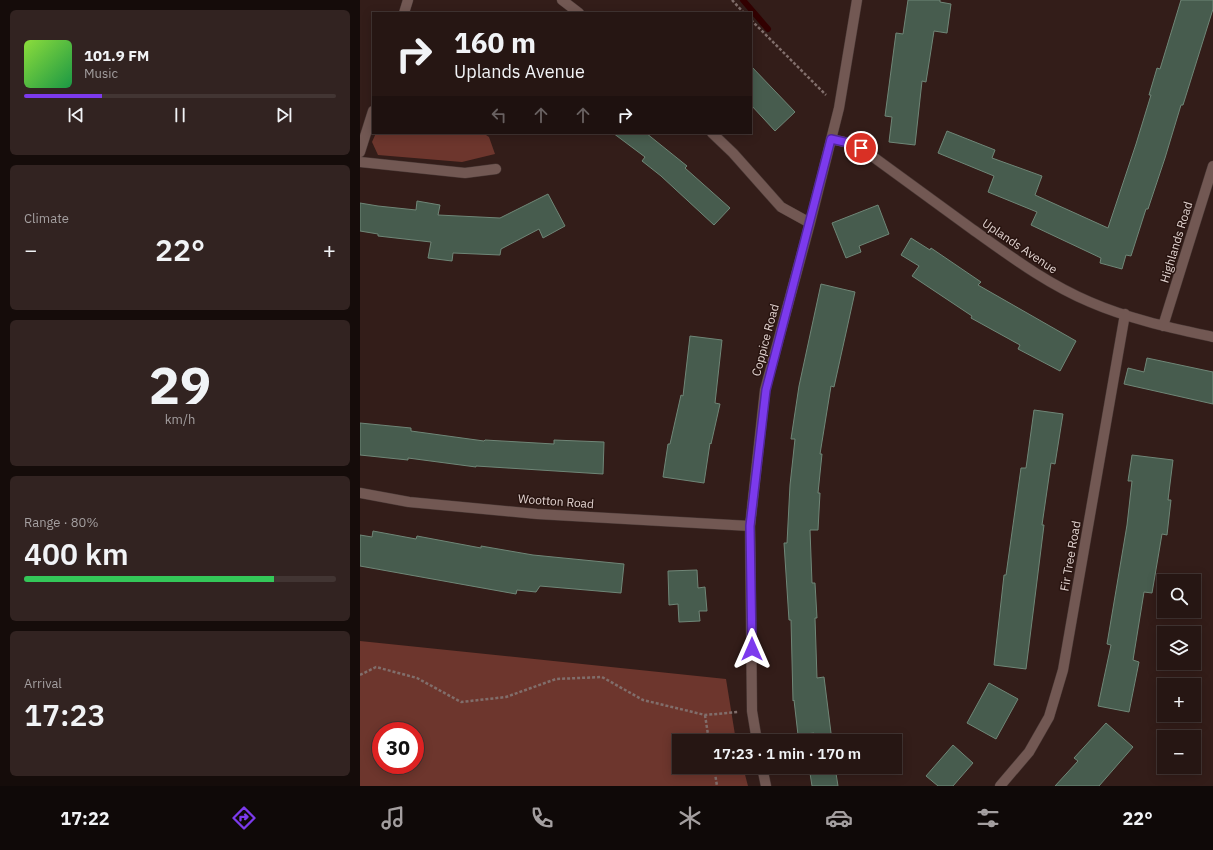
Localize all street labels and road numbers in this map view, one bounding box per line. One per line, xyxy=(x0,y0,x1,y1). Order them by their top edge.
street label: Highlands Road xyxy=(1156,199,1196,285)
street label: Uplands Avenue xyxy=(980,215,1061,277)
street label: Coppice Road xyxy=(748,302,782,378)
street label: Wootton Road xyxy=(517,491,595,511)
street label: Fir Tree Road xyxy=(1056,520,1084,592)

